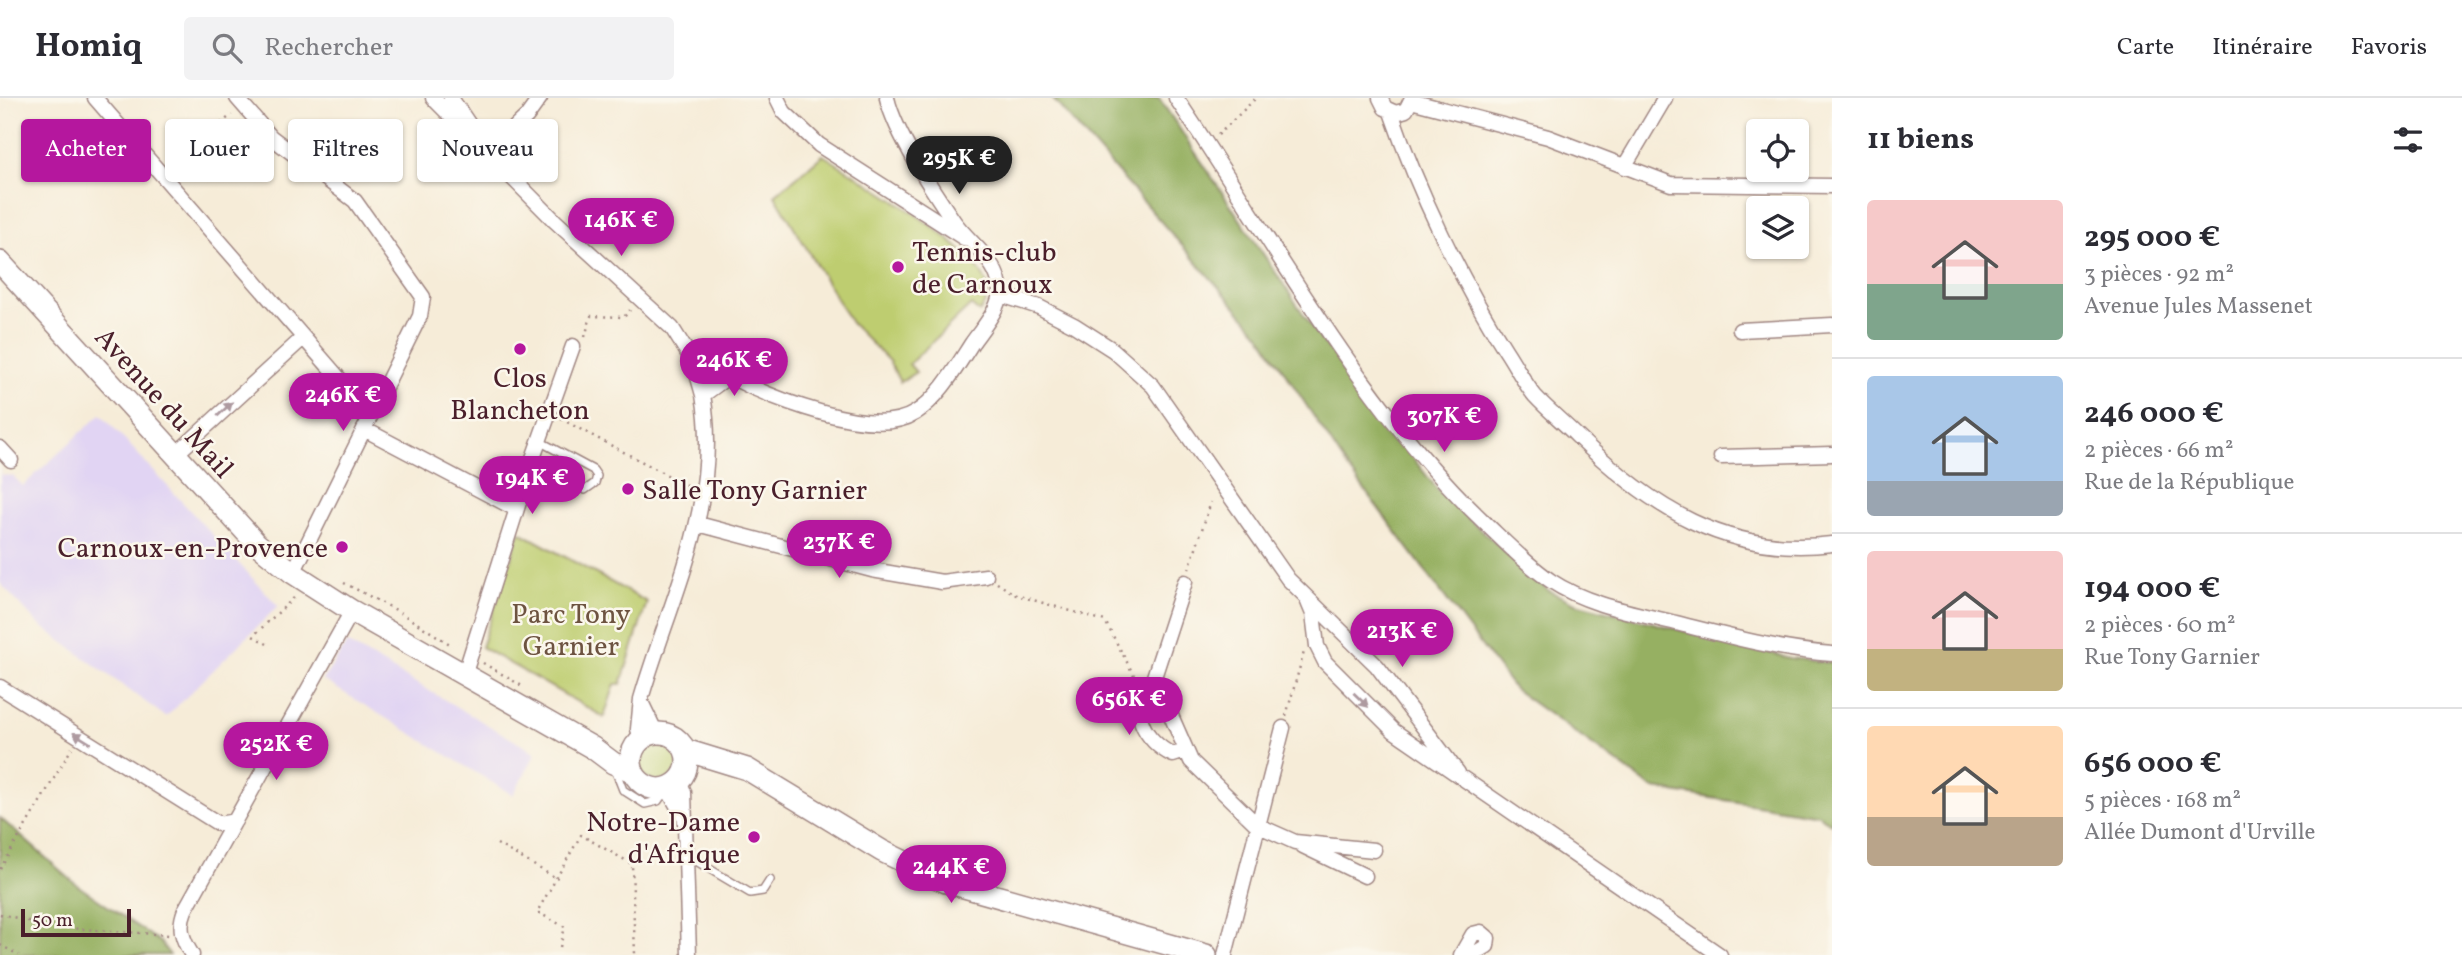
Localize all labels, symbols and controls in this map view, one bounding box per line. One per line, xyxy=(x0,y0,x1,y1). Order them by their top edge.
search box xyxy=(184,17,674,80)
text: Homiq xyxy=(35,25,142,71)
icon: search xyxy=(208,29,246,67)
text: Rechercher xyxy=(264,30,393,66)
text: Carte xyxy=(2117,31,2174,65)
text: Itinéraire xyxy=(2212,31,2313,65)
text: Favoris xyxy=(2351,31,2427,65)
chip: Acheter xyxy=(21,119,151,182)
chip: Louer xyxy=(165,119,274,182)
chip: Filtres xyxy=(288,119,403,182)
chip: Nouveau xyxy=(417,119,558,182)
map controls xyxy=(1746,119,1809,259)
button: locate xyxy=(1746,119,1809,182)
text: 11 biens xyxy=(1867,119,1974,161)
icon: filters xyxy=(2389,121,2427,159)
pin: 295K € xyxy=(902,136,1016,196)
text: 295K € xyxy=(922,143,996,175)
button: layers xyxy=(1746,196,1809,259)
pin: 146K € xyxy=(564,198,678,258)
text: 146K € xyxy=(584,205,658,237)
text: 295 000 € xyxy=(2084,217,2220,259)
icon: home xyxy=(1923,228,2007,312)
place label: Tennis-club de Carnoux xyxy=(912,234,1057,305)
marker: Tennis-club de Carnoux xyxy=(890,259,906,275)
text: 3 pièces · 92 m² xyxy=(2084,259,2234,291)
text: Avenue Jules Massenet xyxy=(2084,291,2313,323)
street label: Avenue du Mail xyxy=(85,320,242,488)
pin: 246K € xyxy=(677,338,791,398)
marker: Clos Blancheton xyxy=(512,341,528,357)
text: 246K € xyxy=(696,345,772,377)
place label: Clos Blancheton xyxy=(450,360,590,431)
pin: 246K € xyxy=(286,374,400,433)
text: 246K € xyxy=(305,380,381,412)
text: 246 000 € xyxy=(2084,393,2224,435)
pin: 307K € xyxy=(1387,394,1501,454)
one-way arrow xyxy=(216,401,234,417)
text: 307K € xyxy=(1407,401,1481,433)
icon: home xyxy=(1923,404,2007,488)
text: 2 pièces · 66 m² xyxy=(2084,435,2233,467)
pin: 194K € xyxy=(475,456,589,516)
text: 194K € xyxy=(495,463,569,495)
text: Rue de la République xyxy=(2084,467,2295,499)
place label: Salle Tony Garnier xyxy=(642,472,868,511)
marker: Salle Tony Garnier xyxy=(620,481,636,497)
pin: 237K € xyxy=(782,520,896,580)
text: 237K € xyxy=(803,527,875,559)
place label: Carnoux-en-Provence xyxy=(57,530,328,569)
marker: Carnoux-en-Provence xyxy=(334,539,350,555)
text: 194 000 € xyxy=(2084,568,2220,610)
icon: home xyxy=(1923,579,2007,663)
park label: Parc Tony Garnier xyxy=(511,596,631,667)
pin: 213K € xyxy=(1345,610,1459,669)
text: 2 pièces · 60 m² xyxy=(2084,610,2236,642)
text: 213K € xyxy=(1366,616,1438,648)
text: Rue Tony Garnier xyxy=(2084,642,2260,674)
pin: 656K € xyxy=(1072,678,1186,737)
text: 656K € xyxy=(1092,684,1166,716)
one-way arrow xyxy=(1352,692,1369,708)
pin: 252K € xyxy=(219,722,333,782)
text: 252K € xyxy=(239,729,313,761)
one-way arrow xyxy=(72,731,91,744)
text: 656 000 € xyxy=(2084,743,2222,785)
icon: home xyxy=(1923,754,2007,838)
text: 5 pièces · 168 m² xyxy=(2084,785,2241,817)
place label: Notre-Dame d'Afrique xyxy=(586,804,740,875)
text: Allée Dumont d'Urville xyxy=(2084,817,2316,849)
marker: Notre-Dame d'Afrique xyxy=(746,829,762,845)
pin: 244K € xyxy=(894,846,1008,905)
text: 244K € xyxy=(912,852,990,884)
scale bar xyxy=(21,906,131,938)
text: 50 m xyxy=(32,908,73,934)

